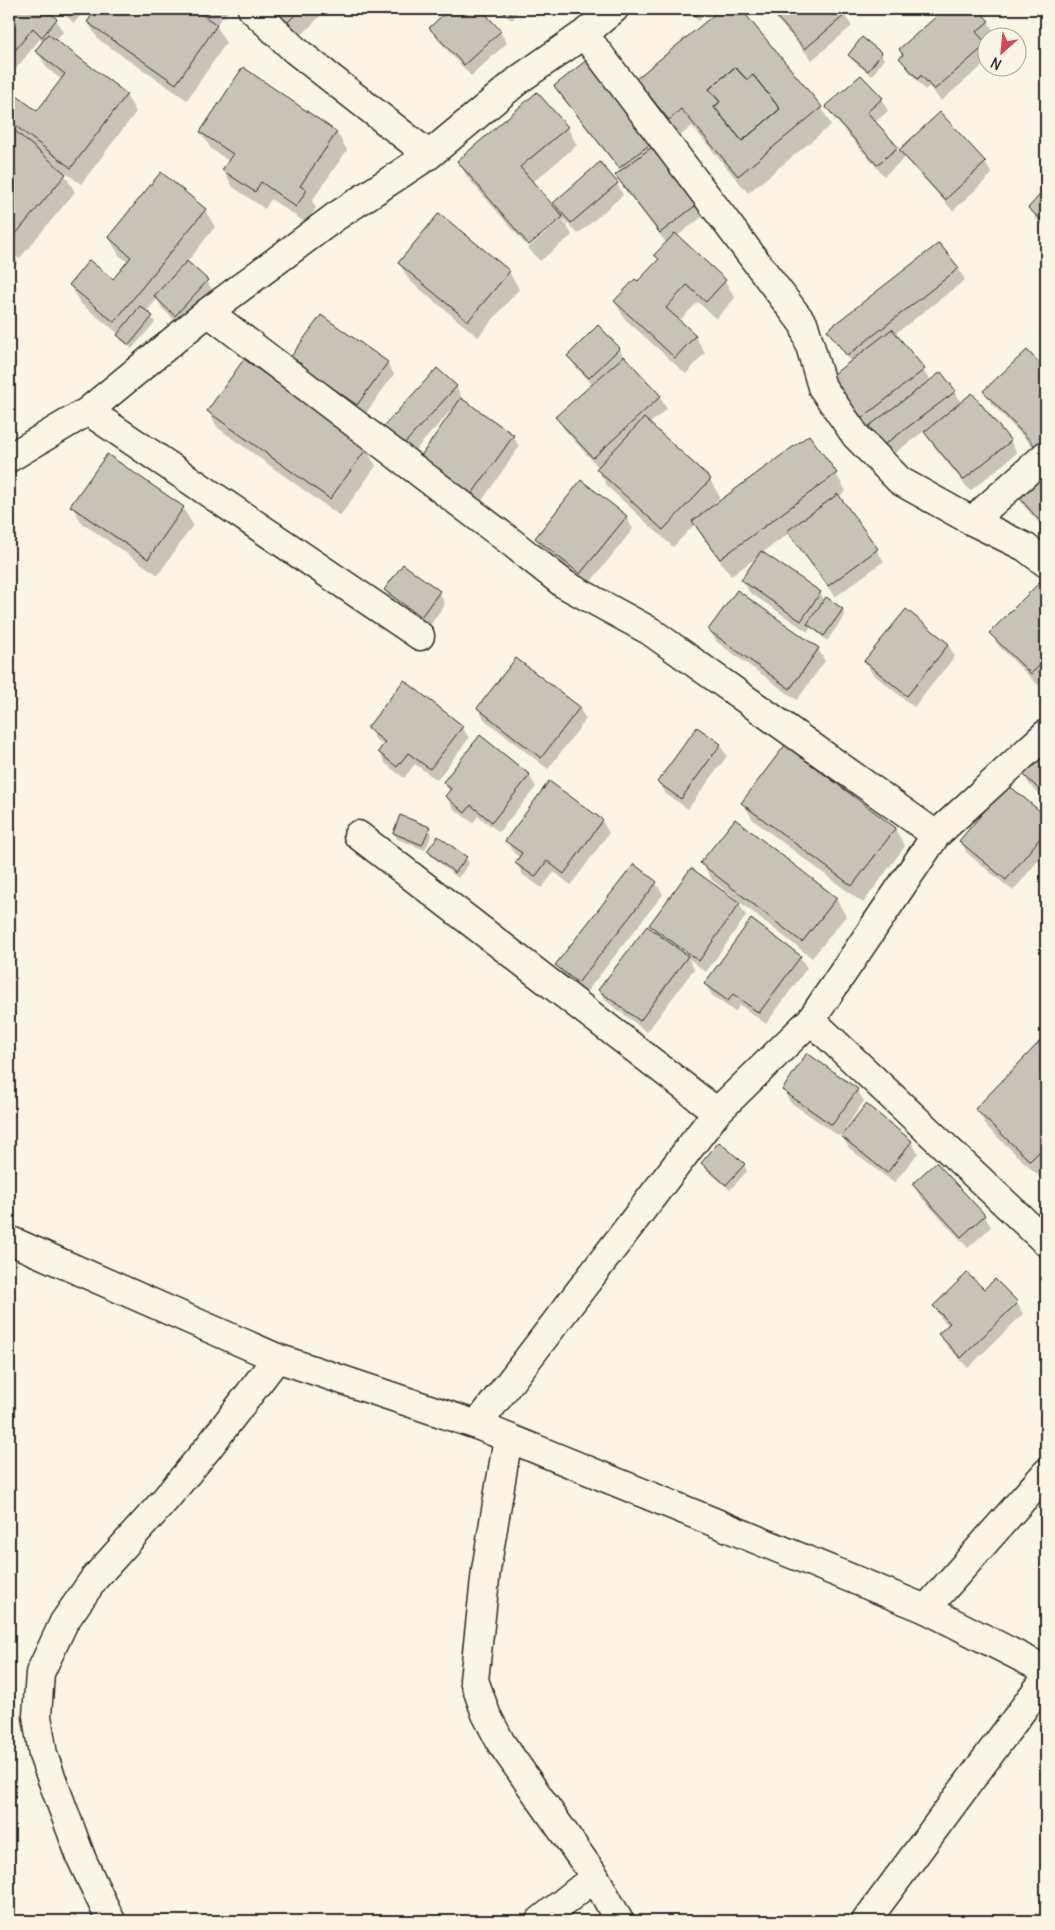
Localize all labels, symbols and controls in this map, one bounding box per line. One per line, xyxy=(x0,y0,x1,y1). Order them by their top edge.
north arrow xyxy=(978,28,1028,78)
text: N xyxy=(988,53,1004,74)

